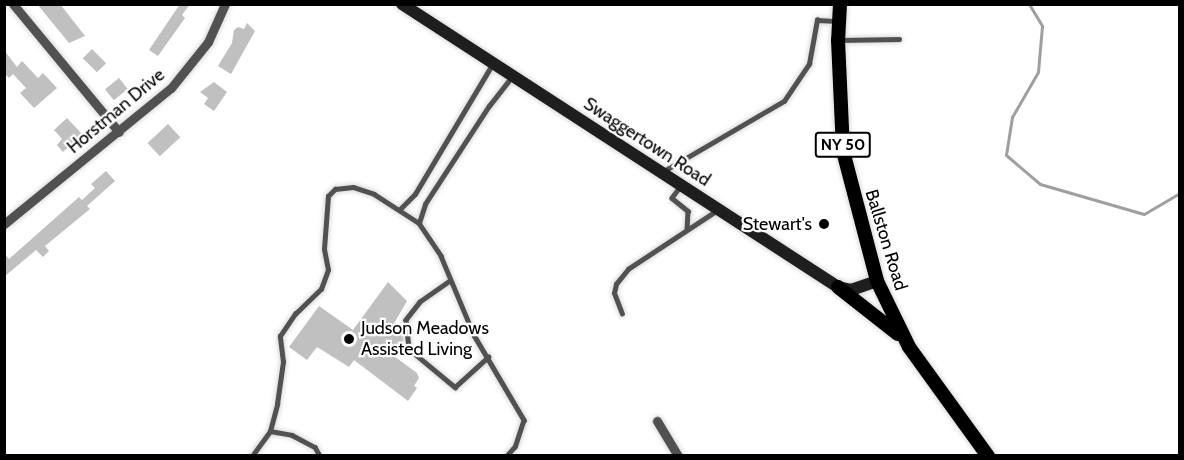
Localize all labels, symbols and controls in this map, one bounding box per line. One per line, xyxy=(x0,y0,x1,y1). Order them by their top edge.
street label: Horstman Drive xyxy=(63,64,169,158)
street label: Swaggertown Road xyxy=(580,93,714,191)
road number: NY 50 xyxy=(814,132,872,158)
street label: Ballston Road xyxy=(860,187,912,293)
place label: Stewart's xyxy=(743,213,812,235)
marker: Stewart's xyxy=(817,217,831,231)
place label: Judson Meadows Assisted Living xyxy=(361,318,489,360)
marker: Judson Meadows Assisted Living xyxy=(342,332,356,346)

